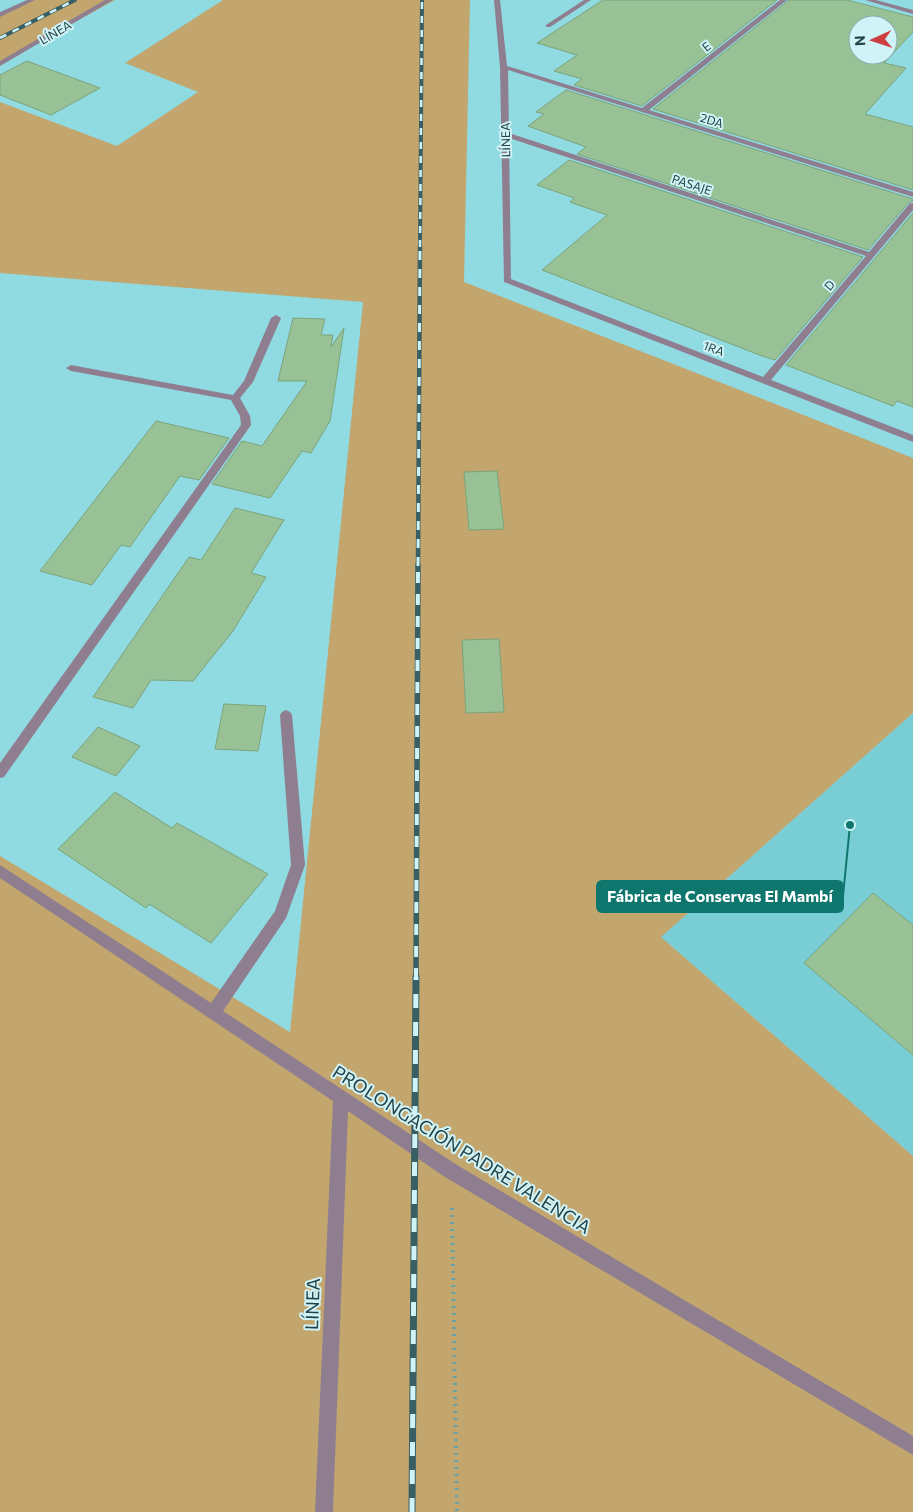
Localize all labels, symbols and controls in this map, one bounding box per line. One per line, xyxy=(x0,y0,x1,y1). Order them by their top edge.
north arrow xyxy=(848,15,898,65)
street label: LÍNEA xyxy=(36,17,74,47)
text: N xyxy=(851,35,868,46)
street label: E xyxy=(699,38,713,54)
street label: 2DA xyxy=(699,110,725,130)
street label: LÍNEA xyxy=(498,123,512,157)
street label: PASAJE xyxy=(670,171,714,198)
street label: D xyxy=(821,277,837,293)
street label: 1RA xyxy=(701,338,727,358)
callout: Fábrica de Conservas El Mambí xyxy=(597,881,843,912)
text: Fábrica de Conservas El Mambí xyxy=(607,886,835,905)
street label: PROLONGACIÓN PADRE VALENCIA xyxy=(329,1060,595,1238)
street label: LÍNEA xyxy=(300,1278,324,1330)

